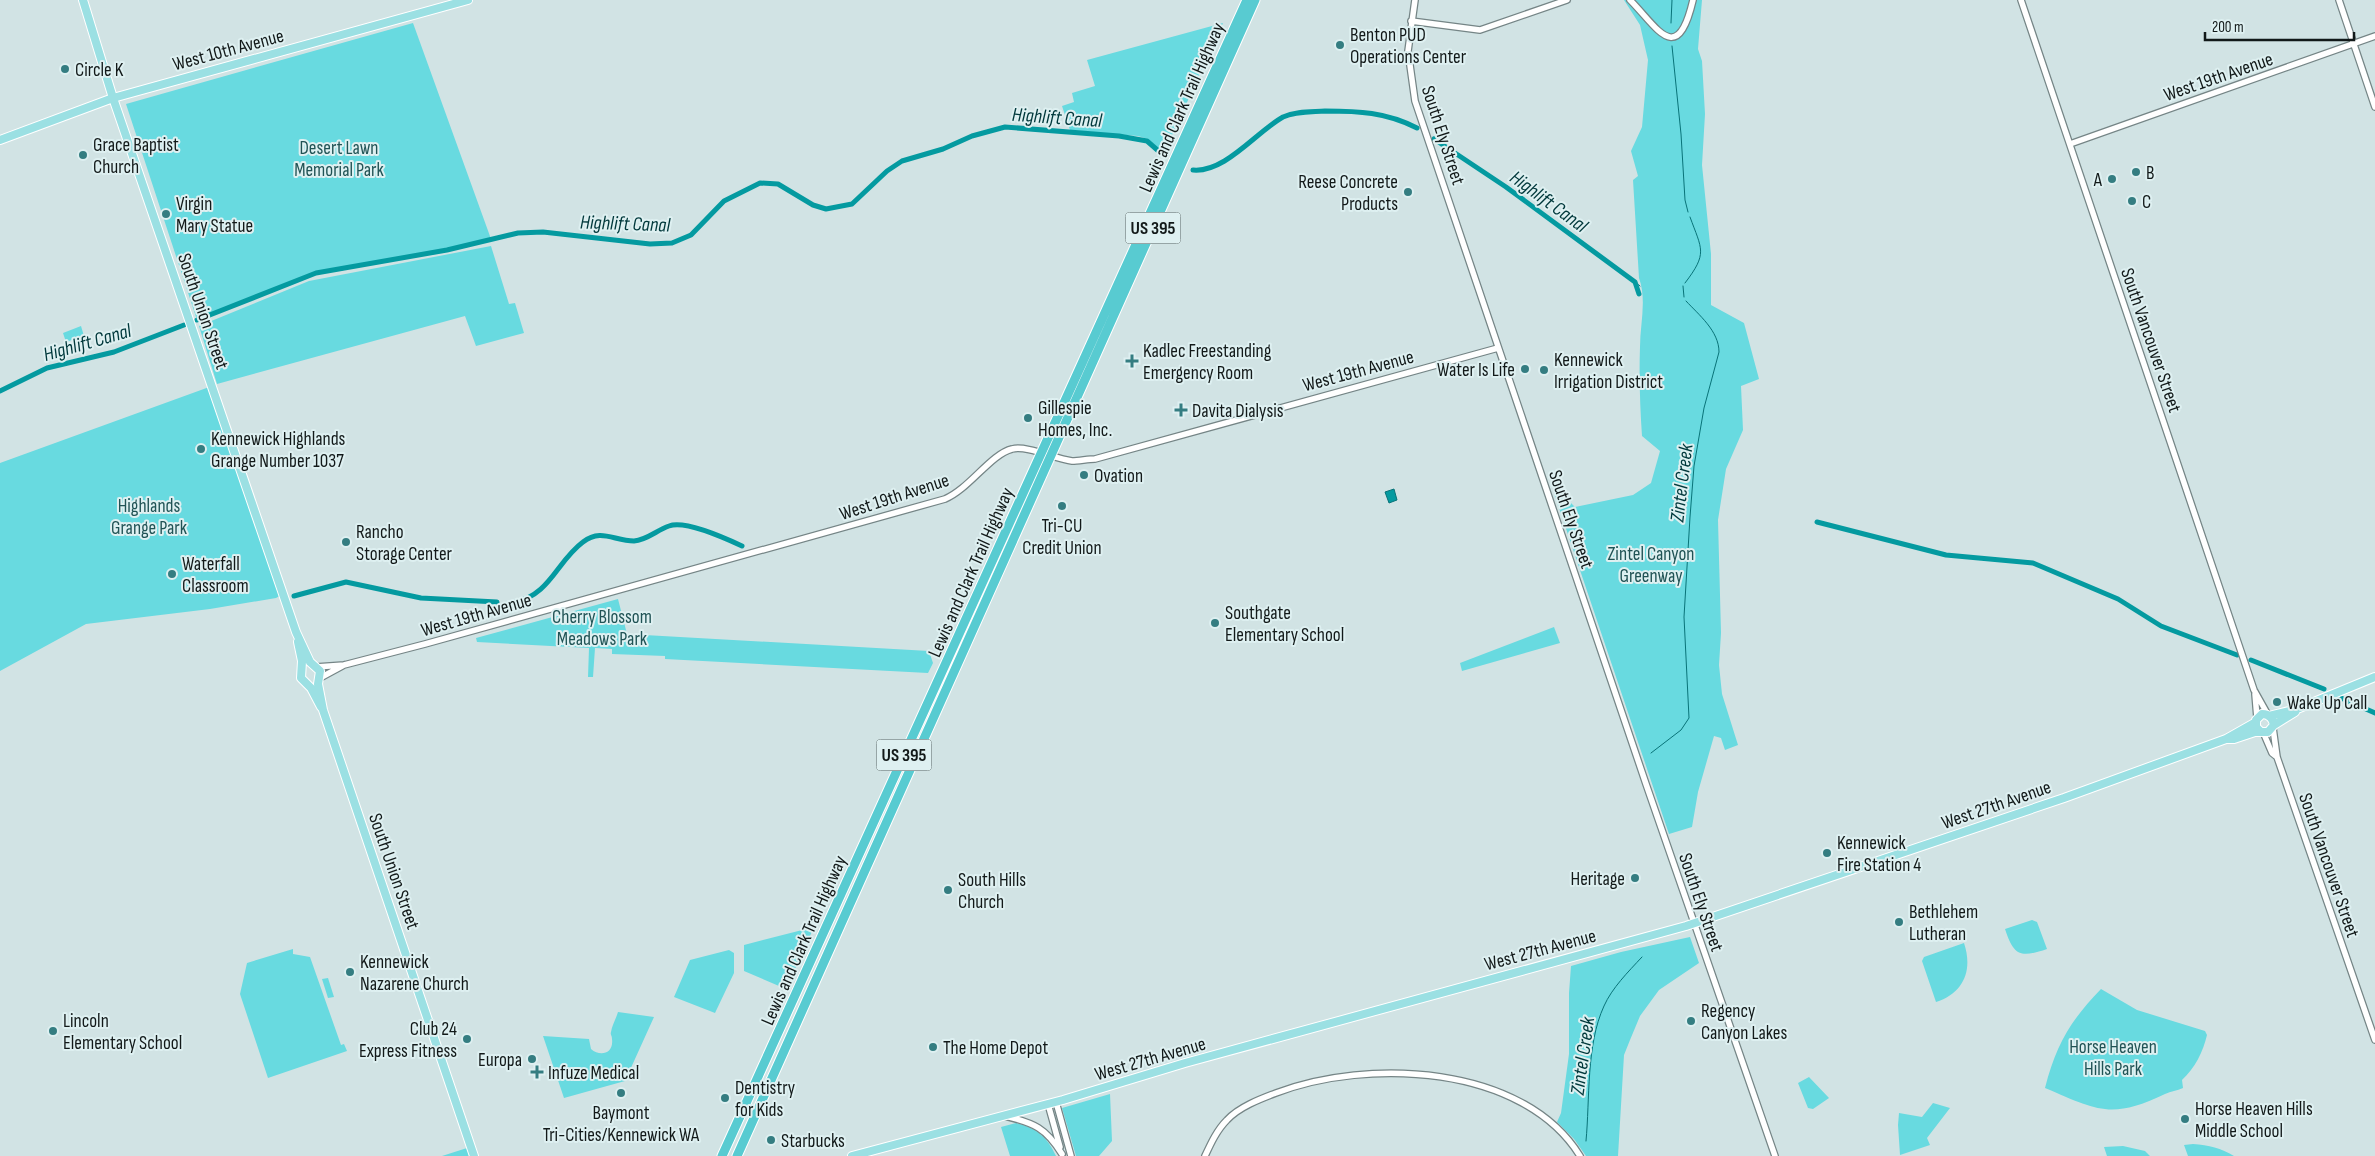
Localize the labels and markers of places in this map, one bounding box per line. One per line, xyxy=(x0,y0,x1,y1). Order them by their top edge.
place label: Benton PUD Operations Center xyxy=(1350,24,1467,69)
marker: Benton PUD Operations Center xyxy=(1334,39,1346,51)
place label: Circle K xyxy=(75,59,124,82)
marker: Circle K xyxy=(59,63,71,75)
place label: Grace Baptist Church xyxy=(93,134,179,179)
marker: Grace Baptist Church xyxy=(77,149,89,161)
place label: B xyxy=(2146,162,2154,185)
marker: B xyxy=(2130,166,2142,178)
place label: A xyxy=(2093,169,2103,192)
place label: Reese Concrete Products xyxy=(1298,171,1398,216)
marker: A xyxy=(2106,173,2118,185)
marker: Reese Concrete Products xyxy=(1402,186,1414,198)
place label: C xyxy=(2142,191,2151,214)
place label: Virgin Mary Statue xyxy=(176,193,253,238)
marker: C xyxy=(2126,195,2138,207)
marker: Virgin Mary Statue xyxy=(160,208,172,220)
place label: Kadlec Freestanding Emergency Room xyxy=(1143,340,1272,385)
place label: Kennewick Irrigation District xyxy=(1554,349,1663,394)
marker: Kadlec Freestanding Emergency Room xyxy=(1125,354,1139,368)
place label: Water Is Life xyxy=(1437,359,1515,382)
marker: Water Is Life xyxy=(1519,363,1531,375)
marker: Kennewick Irrigation District xyxy=(1538,364,1550,376)
place label: Gillespie Homes, Inc. xyxy=(1038,397,1112,442)
place label: Davita Dialysis xyxy=(1192,400,1284,423)
marker: Davita Dialysis xyxy=(1174,403,1188,417)
marker: Gillespie Homes, Inc. xyxy=(1022,412,1034,424)
place label: Kennewick Highlands Grange Number 1037 xyxy=(211,428,346,473)
marker: Kennewick Highlands Grange Number 1037 xyxy=(195,443,207,455)
place label: Ovation xyxy=(1094,465,1143,488)
marker: Ovation xyxy=(1078,469,1090,481)
marker: Tri-CU Credit Union xyxy=(1056,500,1068,512)
place label: Tri-CU Credit Union xyxy=(1022,515,1102,560)
place label: Rancho Storage Center xyxy=(356,521,453,566)
marker: Rancho Storage Center xyxy=(340,536,352,548)
place label: Waterfall Classroom xyxy=(182,553,249,598)
marker: Waterfall Classroom xyxy=(166,568,178,580)
place label: Southgate Elementary School xyxy=(1225,602,1344,647)
marker: Southgate Elementary School xyxy=(1209,617,1221,629)
place label: Wake Up Call xyxy=(2287,692,2367,715)
marker: Wake Up Call xyxy=(2271,696,2283,708)
place label: Kennewick Fire Station 4 xyxy=(1837,832,1921,877)
marker: Kennewick Fire Station 4 xyxy=(1821,847,1833,859)
place label: Heritage xyxy=(1571,868,1625,891)
place label: South Hills Church xyxy=(958,869,1026,914)
marker: Heritage xyxy=(1629,872,1641,884)
marker: South Hills Church xyxy=(942,884,954,896)
place label: Bethlehem Lutheran xyxy=(1909,901,1978,946)
marker: Bethlehem Lutheran xyxy=(1893,916,1905,928)
place label: Kennewick Nazarene Church xyxy=(360,951,469,996)
marker: Kennewick Nazarene Church xyxy=(344,966,356,978)
place label: Regency Canyon Lakes xyxy=(1701,1000,1787,1045)
place label: Lincoln Elementary School xyxy=(63,1010,182,1055)
marker: Regency Canyon Lakes xyxy=(1685,1015,1697,1027)
place label: Club 24 Express Fitness xyxy=(359,1018,457,1063)
marker: Lincoln Elementary School xyxy=(47,1025,59,1037)
marker: Club 24 Express Fitness xyxy=(461,1033,473,1045)
place label: The Home Depot xyxy=(943,1037,1048,1060)
marker: The Home Depot xyxy=(927,1041,939,1053)
place label: Europa xyxy=(478,1049,522,1072)
marker: Europa xyxy=(526,1053,538,1065)
place label: Infuze Medical xyxy=(548,1062,639,1085)
marker: Infuze Medical xyxy=(530,1065,544,1079)
place label: Dentistry for Kids xyxy=(735,1077,796,1122)
marker: Baymont Tri-Cities/Kennewick WA xyxy=(615,1087,627,1099)
marker: Dentistry for Kids xyxy=(719,1092,731,1104)
place label: Horse Heaven Hills Middle School xyxy=(2195,1098,2313,1143)
place label: Baymont Tri-Cities/Kennewick WA xyxy=(543,1102,700,1147)
marker: Horse Heaven Hills Middle School xyxy=(2179,1113,2191,1125)
place label: Starbucks xyxy=(781,1130,845,1153)
marker: Starbucks xyxy=(765,1134,777,1146)

